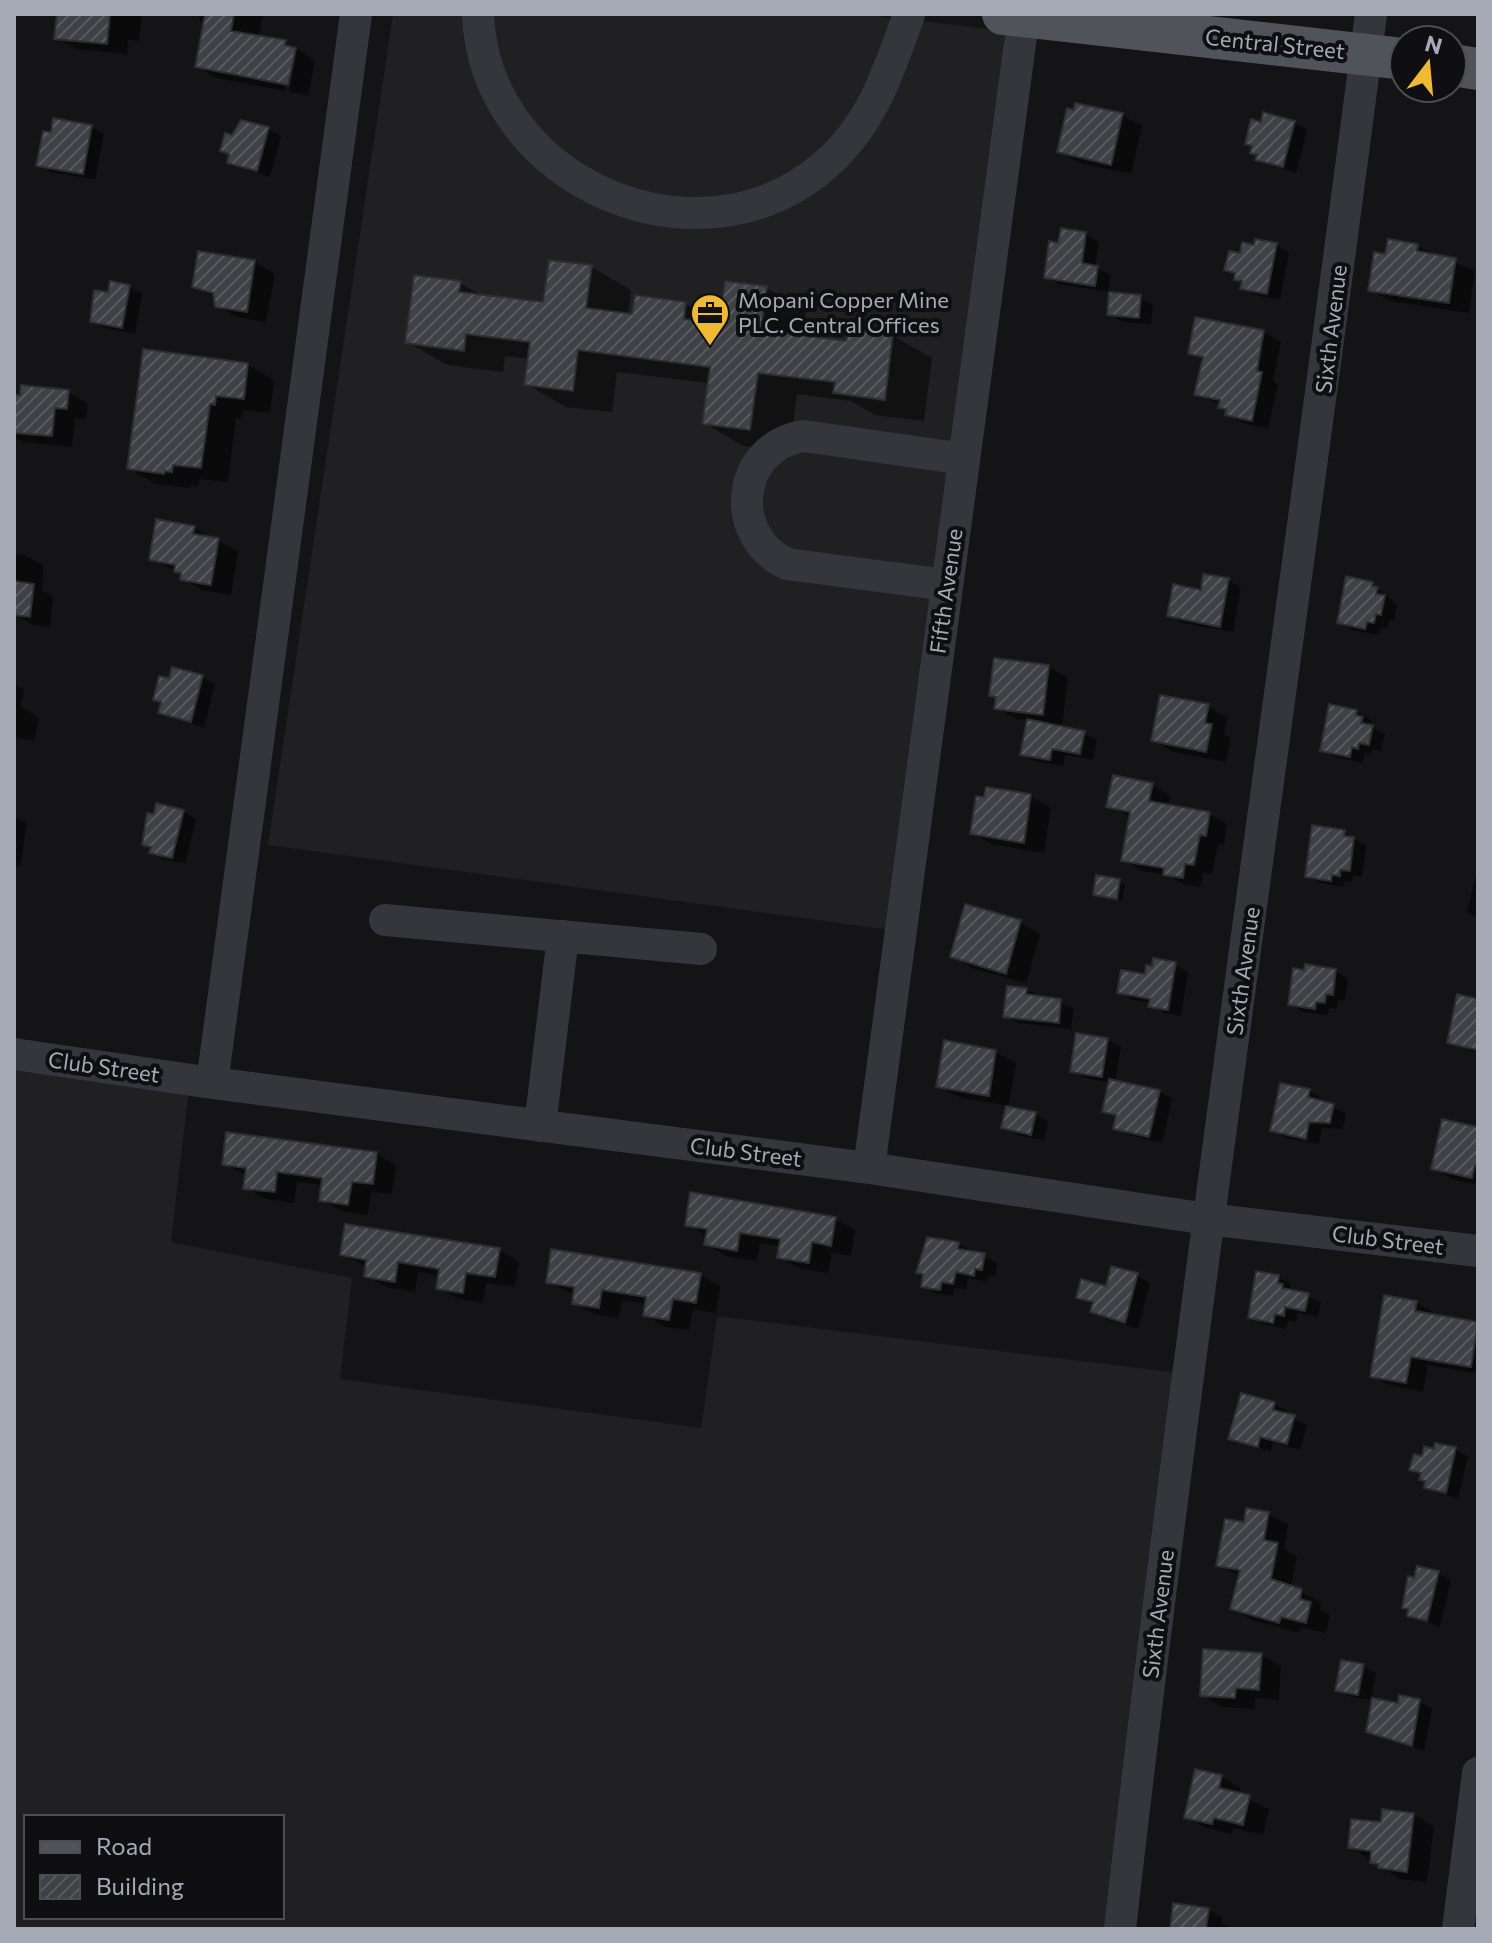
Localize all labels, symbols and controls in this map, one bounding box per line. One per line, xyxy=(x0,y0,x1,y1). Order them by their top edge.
street label: Central Street xyxy=(1204,23,1346,64)
north arrow xyxy=(1388,24,1468,104)
text: N xyxy=(1422,29,1445,60)
street label: Sixth Avenue xyxy=(1309,263,1352,395)
place label: Mopani Copper Mine PLC. Central Offices xyxy=(738,286,949,338)
office icon: Mopani Copper Mine PLC. Central Offices xyxy=(689,292,731,347)
street label: Fifth Avenue xyxy=(923,527,968,655)
street label: Sixth Avenue xyxy=(1220,905,1265,1037)
street label: Club Street xyxy=(47,1045,162,1088)
street label: Club Street xyxy=(689,1131,803,1172)
street label: Club Street xyxy=(1331,1219,1445,1260)
street label: Sixth Avenue xyxy=(1136,1548,1179,1680)
legend xyxy=(24,1815,284,1919)
text: Road xyxy=(96,1831,152,1860)
text: Building xyxy=(96,1871,184,1900)

